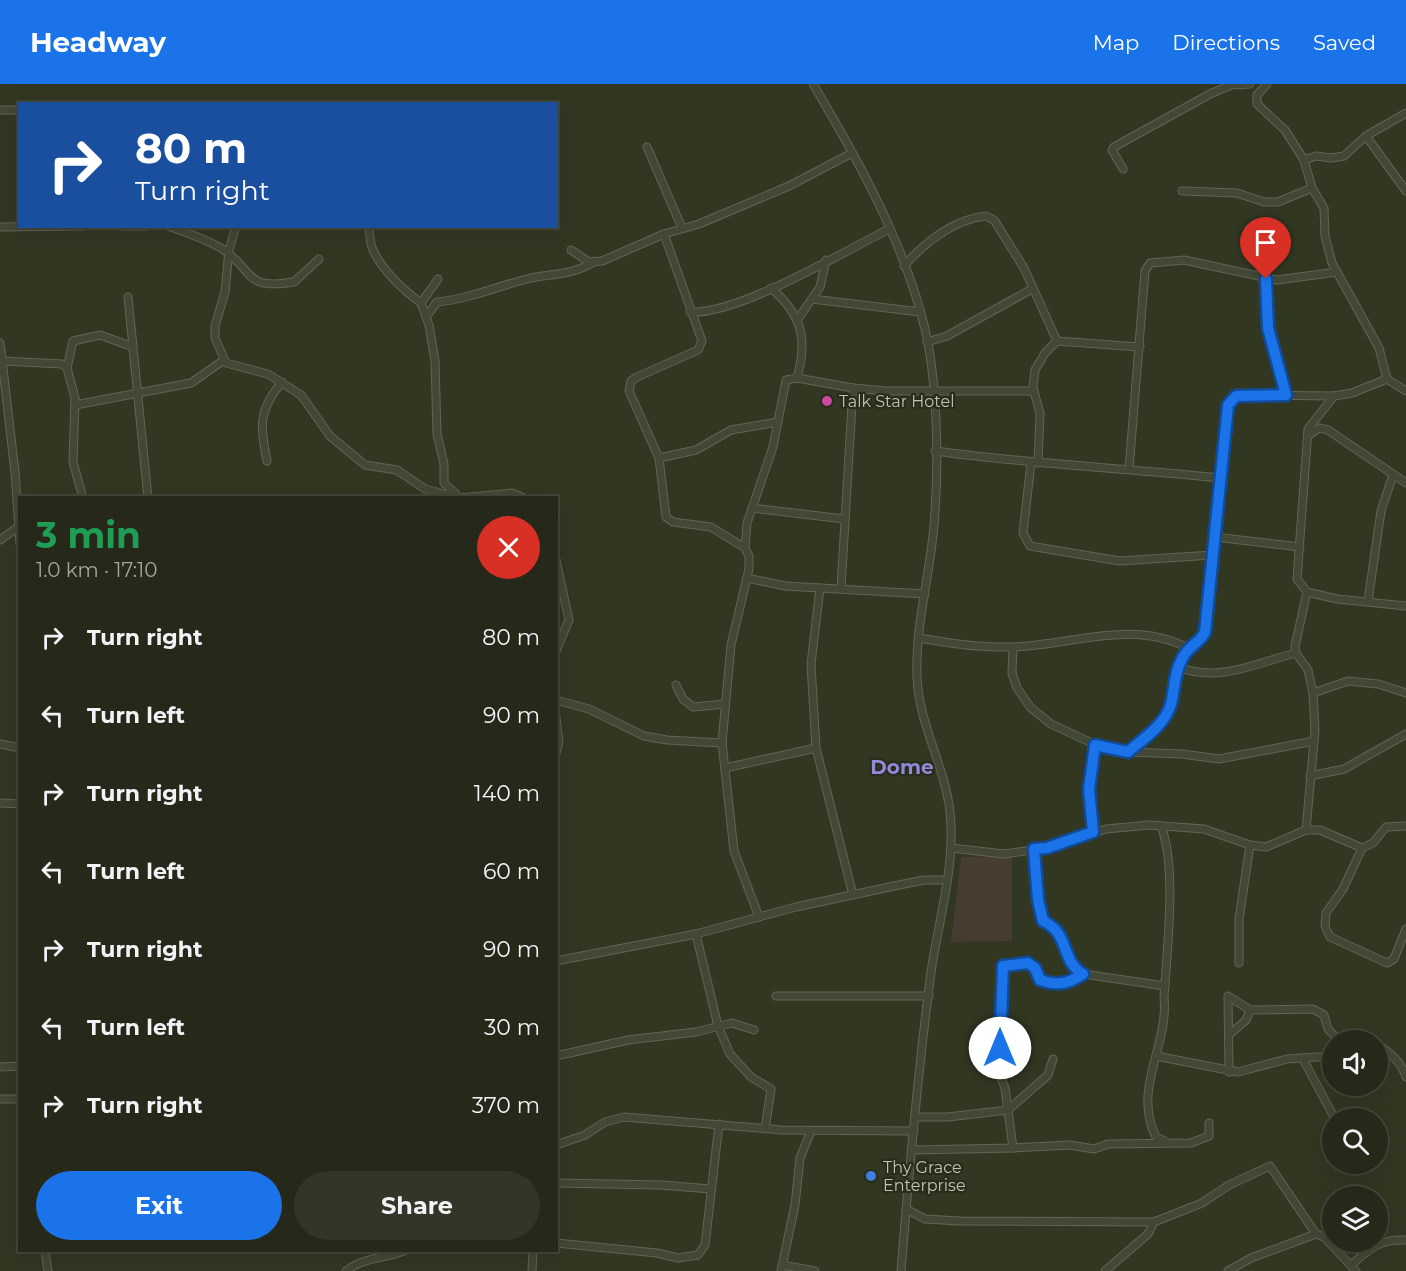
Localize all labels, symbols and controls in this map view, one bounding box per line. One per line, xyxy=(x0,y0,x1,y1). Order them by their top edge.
text: Headway xyxy=(30,25,166,59)
text: Map xyxy=(1093,30,1139,55)
text: Directions xyxy=(1172,30,1280,55)
text: Saved xyxy=(1313,30,1376,55)
text: 80 m xyxy=(135,122,247,174)
icon: right xyxy=(36,126,114,204)
text: Turn right xyxy=(135,174,270,207)
pin xyxy=(1240,217,1291,279)
icon: arrive xyxy=(1249,226,1282,259)
place label: Talk Star Hotel xyxy=(839,392,955,411)
marker: Talk Star Hotel xyxy=(820,394,834,408)
text: 3 min xyxy=(36,513,141,557)
button: close xyxy=(477,516,540,579)
text: 1.0 km · 17:10 xyxy=(36,558,158,582)
icon: right xyxy=(36,621,69,654)
text: Turn right xyxy=(87,624,202,651)
text: 80 m xyxy=(482,624,540,651)
icon: left xyxy=(36,699,69,732)
text: Turn left xyxy=(87,702,185,729)
text: 90 m xyxy=(483,702,540,729)
district label: Dome xyxy=(870,755,934,779)
icon: right xyxy=(36,777,69,810)
text: Turn right xyxy=(87,780,202,807)
text: 140 m xyxy=(474,780,540,807)
icon: left xyxy=(36,855,69,888)
text: Turn left xyxy=(87,858,185,885)
text: 60 m xyxy=(483,858,540,885)
icon: right xyxy=(36,933,69,966)
text: Turn right xyxy=(87,936,202,963)
text: 90 m xyxy=(483,936,540,963)
icon: left xyxy=(36,1011,69,1044)
text: Turn left xyxy=(87,1014,185,1041)
text: 30 m xyxy=(484,1014,540,1041)
position arrow xyxy=(968,1016,1032,1080)
map controls xyxy=(1322,1030,1388,1252)
button: sound xyxy=(1322,1030,1388,1096)
icon: right xyxy=(36,1089,69,1122)
text: Turn right xyxy=(87,1092,202,1119)
text: 370 m xyxy=(472,1092,540,1119)
button: search xyxy=(1322,1108,1388,1174)
place label: Thy Grace Enterprise xyxy=(883,1158,966,1195)
marker: Thy Grace Enterprise xyxy=(864,1169,878,1183)
button: Exit xyxy=(36,1171,282,1240)
button: Share xyxy=(294,1171,540,1240)
button: layers xyxy=(1322,1186,1388,1252)

